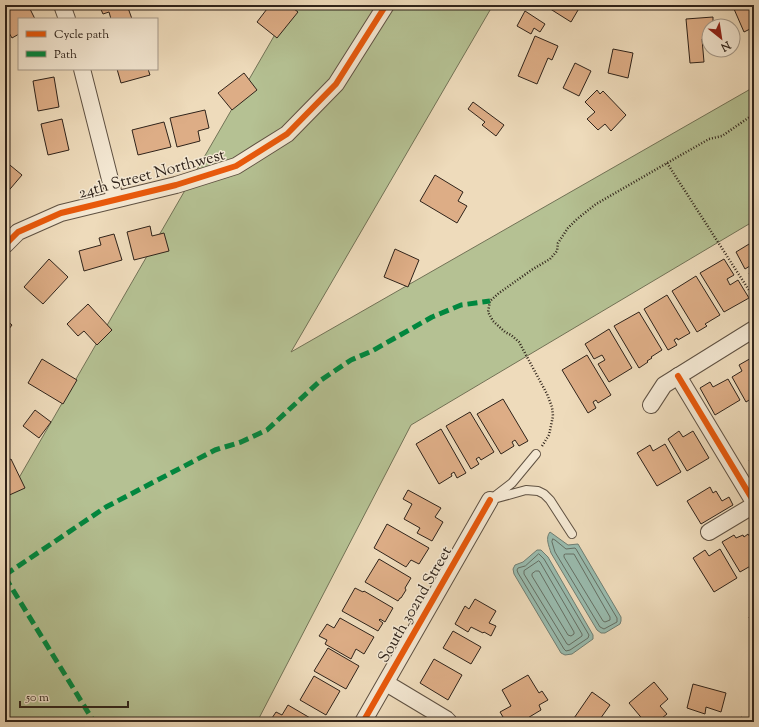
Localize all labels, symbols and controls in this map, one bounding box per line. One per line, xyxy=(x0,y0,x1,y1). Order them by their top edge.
legend xyxy=(18,18,158,70)
north arrow xyxy=(701,18,741,58)
text: Cycle path xyxy=(54,26,109,44)
text: N xyxy=(718,36,734,55)
text: Path xyxy=(54,46,77,64)
street label: 24th Street Northwest xyxy=(76,144,228,206)
street label: South 302nd Street xyxy=(373,542,459,667)
scale bar xyxy=(20,683,128,709)
text: 50 m xyxy=(25,689,49,707)

